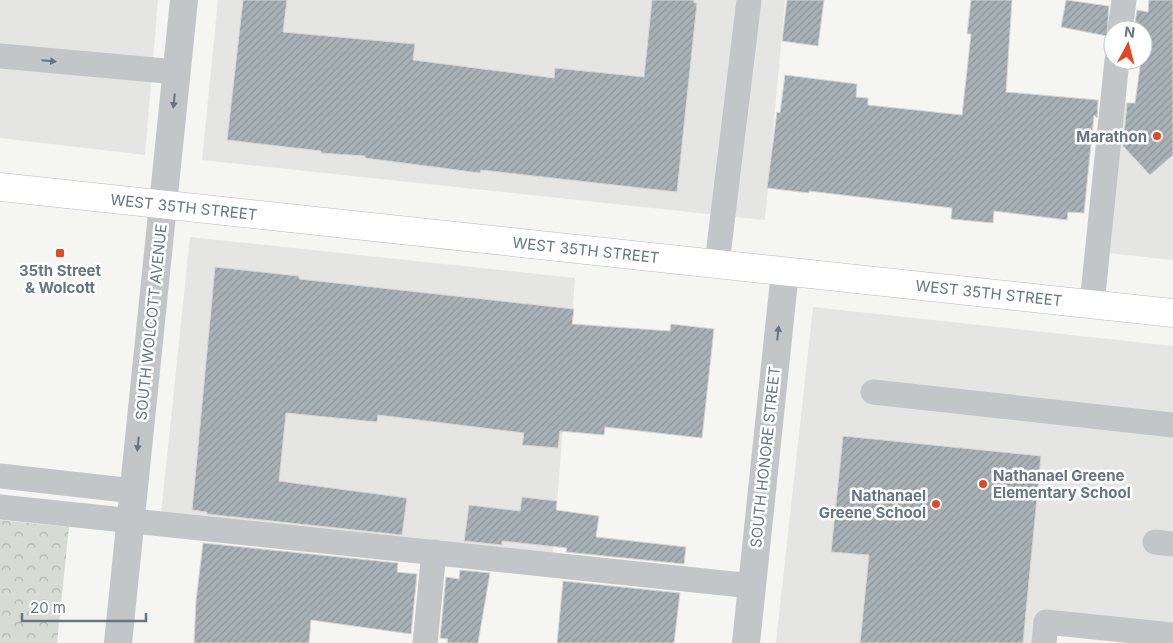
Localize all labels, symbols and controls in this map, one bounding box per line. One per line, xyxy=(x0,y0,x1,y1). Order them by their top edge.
north arrow xyxy=(1103,20,1153,70)
text: N xyxy=(1123,23,1136,41)
one-way arrow xyxy=(41,57,57,65)
one-way arrow xyxy=(170,93,178,109)
place label: Marathon xyxy=(1076,127,1147,146)
marker: Marathon xyxy=(1151,130,1163,142)
street label: WEST 35TH STREET xyxy=(110,190,258,224)
street label: SOUTH WOLCOTT AVENUE xyxy=(131,223,171,421)
street label: WEST 35TH STREET xyxy=(512,233,660,267)
marker: 35th Street & Wolcott xyxy=(54,247,66,259)
place label: 35th Street & Wolcott xyxy=(19,261,102,297)
street label: WEST 35TH STREET xyxy=(915,276,1063,310)
one-way arrow xyxy=(774,325,782,341)
street label: SOUTH HONORE STREET xyxy=(746,365,784,549)
one-way arrow xyxy=(134,436,142,452)
place label: Nathanael Greene Elementary School xyxy=(993,466,1131,502)
marker: Nathanael Greene Elementary School xyxy=(977,478,989,490)
place label: Nathanael Greene School xyxy=(819,486,926,522)
marker: Nathanael Greene School xyxy=(930,498,942,510)
scale bar xyxy=(22,590,146,622)
text: 20 m xyxy=(30,598,66,617)

